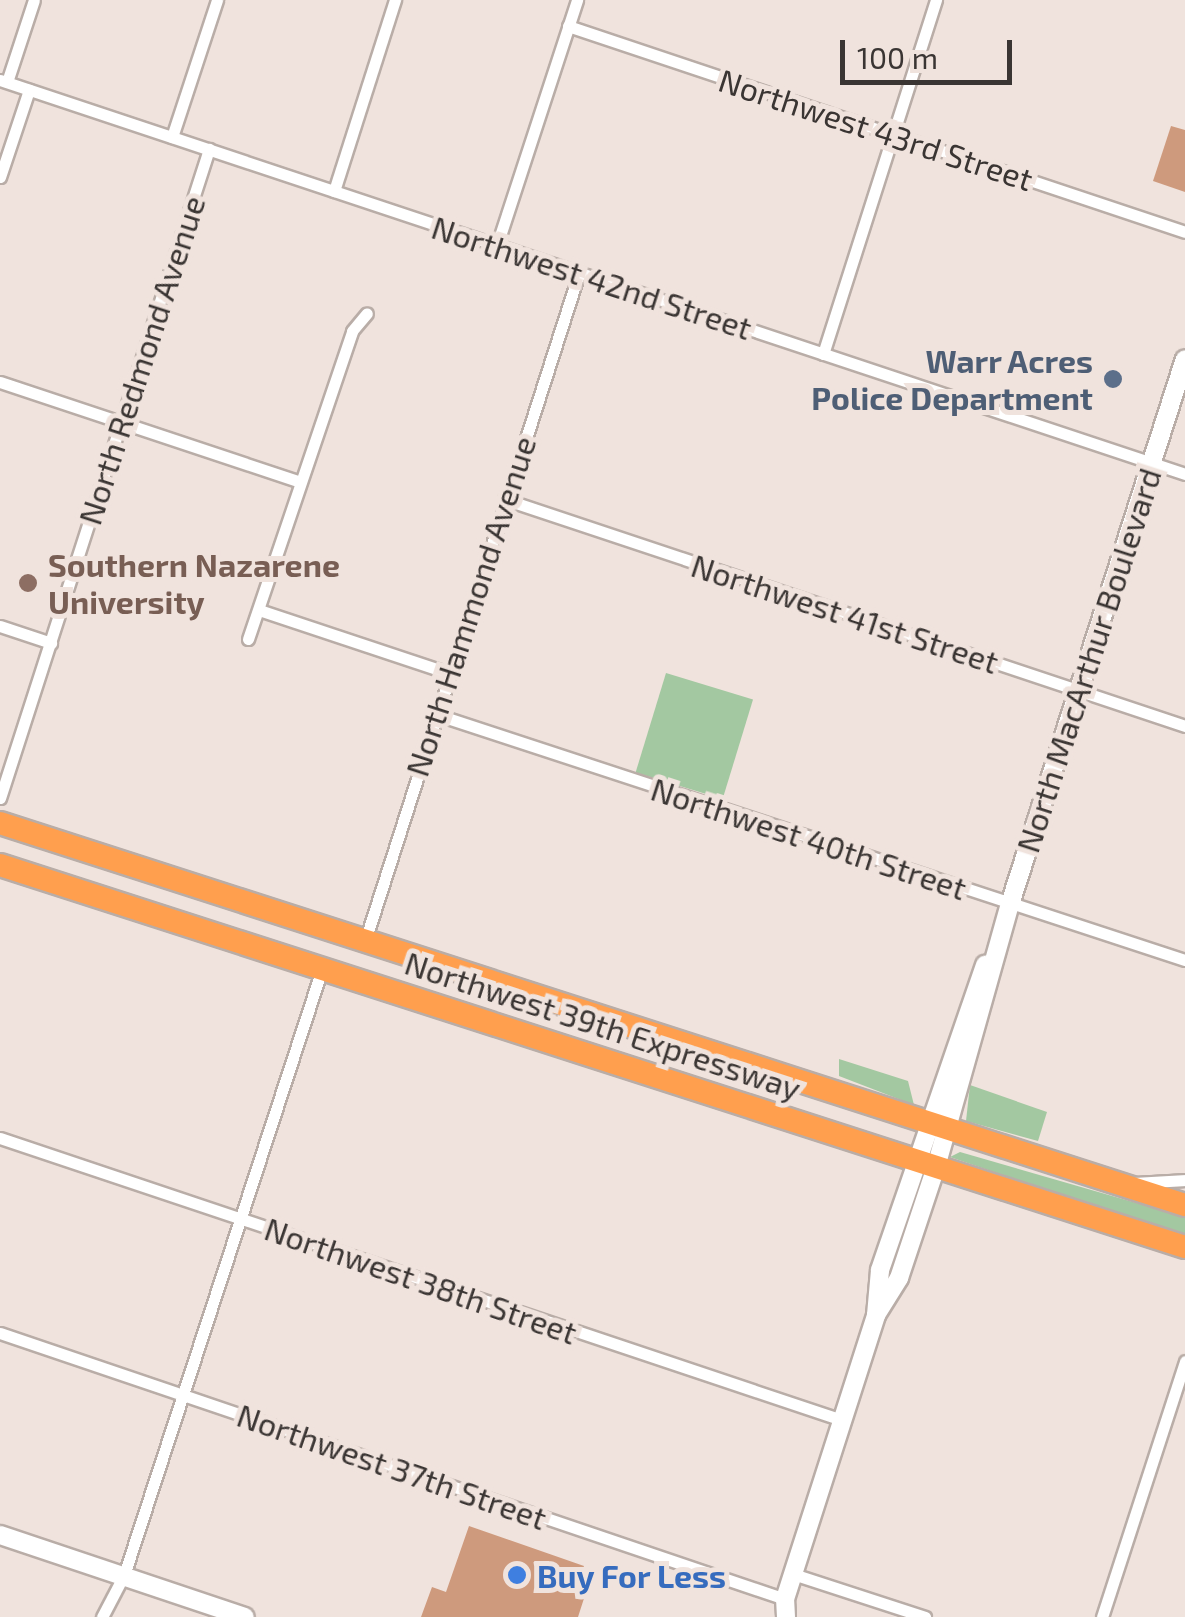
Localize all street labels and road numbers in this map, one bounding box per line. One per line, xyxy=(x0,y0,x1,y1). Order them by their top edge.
street label: Northwest 43rd Street xyxy=(714,60,1038,198)
street label: North Redmond Avenue xyxy=(70,190,212,530)
street label: Northwest 42nd Street xyxy=(427,207,757,347)
street label: North Hammond Avenue xyxy=(397,431,543,781)
street label: North MacArthur Boulevard xyxy=(1008,463,1168,857)
street label: Northwest 41st Street xyxy=(687,545,1003,681)
street label: Northwest 40th Street xyxy=(647,769,971,907)
street label: Northwest 39th Expressway xyxy=(400,943,806,1107)
street label: Northwest 38th Street xyxy=(260,1209,582,1351)
street label: Northwest 37th Street xyxy=(232,1395,552,1537)

